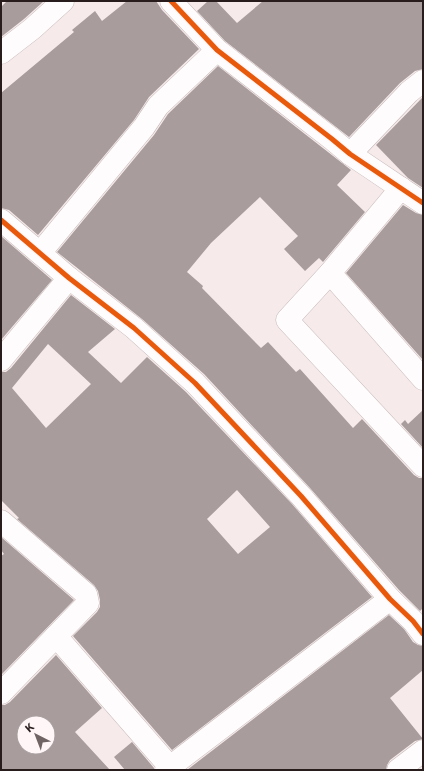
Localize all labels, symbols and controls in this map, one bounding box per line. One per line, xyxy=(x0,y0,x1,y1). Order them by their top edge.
north arrow xyxy=(16,715,56,755)
text: K xyxy=(22,720,37,735)

